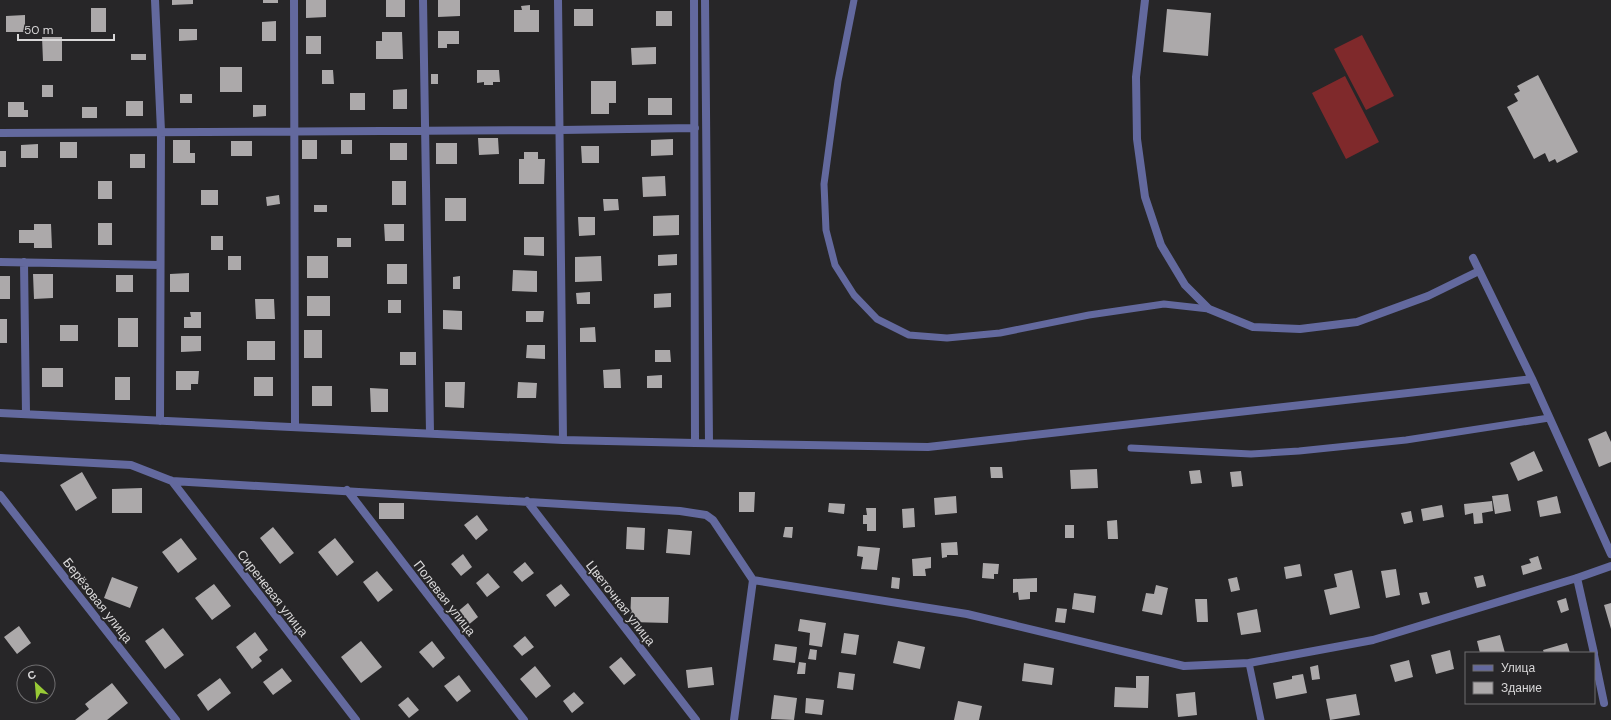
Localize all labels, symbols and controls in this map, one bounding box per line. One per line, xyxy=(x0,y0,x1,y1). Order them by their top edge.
scale bar xyxy=(18,16,114,42)
text: 50 m xyxy=(24,22,53,38)
street label: Сиреневая улица xyxy=(233,546,312,641)
street label: Берёзовая улица xyxy=(59,554,137,647)
street label: Полевая улица xyxy=(410,557,480,640)
street label: Цветочная улица xyxy=(582,557,660,650)
legend xyxy=(1465,652,1595,704)
text: Улица xyxy=(1501,660,1535,676)
north arrow xyxy=(16,664,56,704)
text: С xyxy=(25,667,38,683)
text: Здание xyxy=(1501,680,1542,696)

